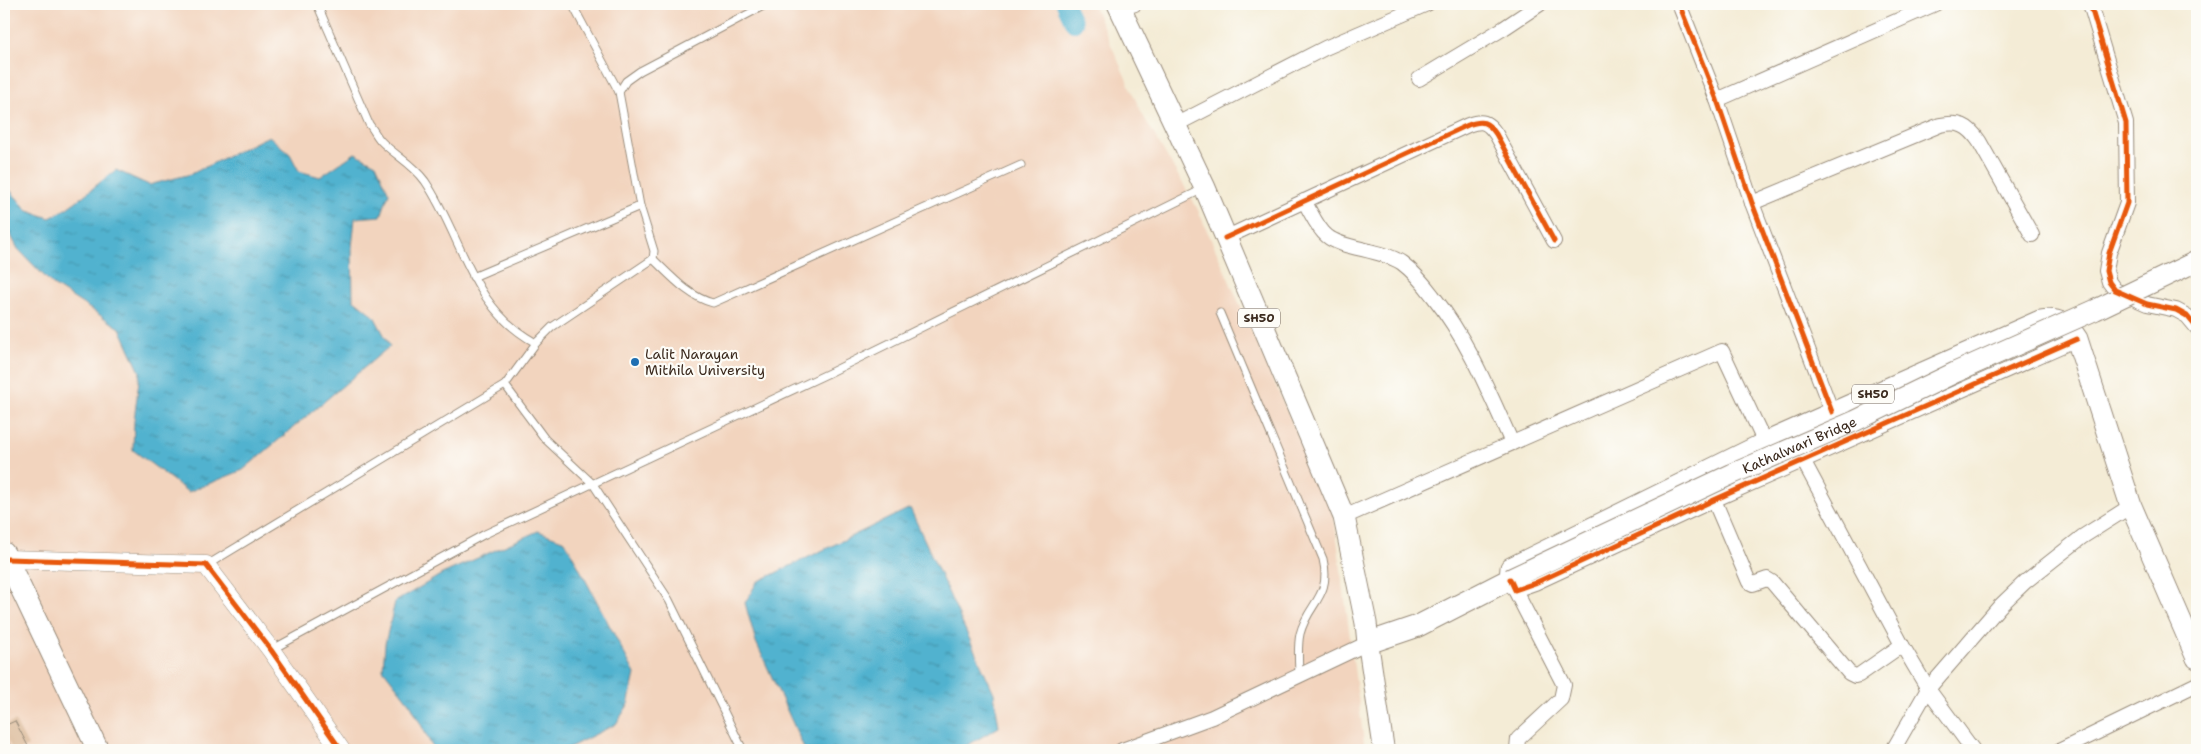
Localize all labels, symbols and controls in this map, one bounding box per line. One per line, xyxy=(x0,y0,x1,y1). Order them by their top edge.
road number: SH50 xyxy=(1238,308,1280,328)
place label: Lalit Narayan Mithila University xyxy=(645,345,765,379)
marker: Lalit Narayan Mithila University xyxy=(629,356,641,368)
road number: SH50 xyxy=(1852,384,1894,404)
street label: Kathalwari Bridge xyxy=(1739,412,1860,478)

